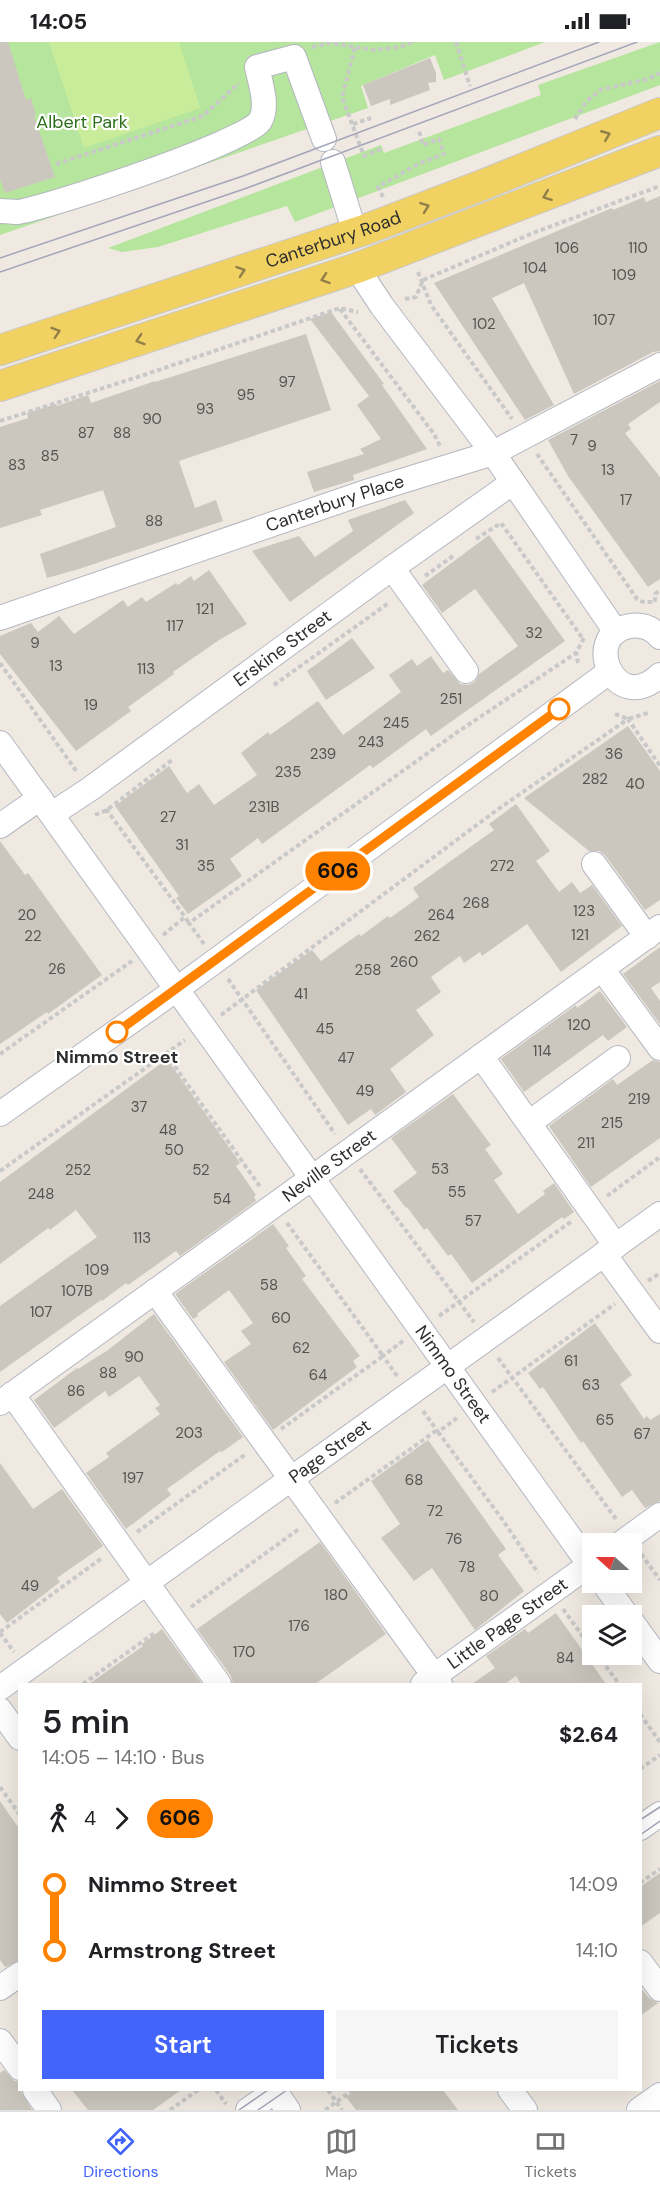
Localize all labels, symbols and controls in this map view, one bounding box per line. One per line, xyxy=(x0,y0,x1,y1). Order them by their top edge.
text: 14:05 xyxy=(30,7,87,36)
park label: Albert Park xyxy=(36,110,128,134)
one-way arrow xyxy=(600,130,611,142)
one-way arrow xyxy=(542,188,553,201)
one-way arrow xyxy=(419,202,430,215)
street label: Canterbury Road xyxy=(262,205,404,274)
house number: 106 xyxy=(555,238,579,258)
house number: 110 xyxy=(628,238,648,258)
house number: 104 xyxy=(523,258,547,278)
house number: 109 xyxy=(612,265,636,285)
one-way arrow xyxy=(235,266,246,279)
one-way arrow xyxy=(321,272,331,285)
house number: 107 xyxy=(593,310,615,330)
house number: 102 xyxy=(472,314,496,334)
one-way arrow xyxy=(50,327,61,339)
one-way arrow xyxy=(135,333,146,346)
house number: 97 xyxy=(278,372,296,392)
house number: 95 xyxy=(237,385,255,405)
house number: 93 xyxy=(196,399,214,419)
house number: 90 xyxy=(142,409,162,429)
house number: 87 xyxy=(78,423,94,443)
house number: 88 xyxy=(113,423,131,443)
house number: 7 xyxy=(570,430,578,450)
house number: 9 xyxy=(587,436,597,456)
house number: 85 xyxy=(41,446,59,466)
house number: 83 xyxy=(8,455,26,475)
house number: 13 xyxy=(601,460,615,480)
street label: Canterbury Place xyxy=(262,469,407,538)
house number: 17 xyxy=(620,490,632,510)
house number: 88 xyxy=(145,511,163,531)
house number: 121 xyxy=(196,599,214,619)
street label: Erskine Street xyxy=(229,604,336,692)
house number: 117 xyxy=(166,616,184,636)
house number: 32 xyxy=(525,623,543,643)
house number: 9 xyxy=(30,633,40,653)
house number: 13 xyxy=(49,656,63,676)
house number: 113 xyxy=(137,659,155,679)
house number: 251 xyxy=(440,689,462,709)
house number: 19 xyxy=(84,695,98,715)
unlabelled marker xyxy=(548,698,570,720)
house number: 245 xyxy=(383,713,409,733)
house number: 243 xyxy=(358,732,384,752)
house number: 239 xyxy=(310,744,336,764)
house number: 36 xyxy=(605,744,623,764)
house number: 235 xyxy=(275,762,301,782)
house number: 282 xyxy=(582,769,608,789)
house number: 40 xyxy=(625,774,645,794)
house number: 231B xyxy=(249,797,279,817)
house number: 27 xyxy=(160,807,176,827)
house number: 31 xyxy=(175,835,189,855)
line badge: 606 xyxy=(304,852,372,890)
house number: 35 xyxy=(197,856,215,876)
house number: 272 xyxy=(490,856,514,876)
text: 606 xyxy=(317,857,359,885)
house number: 268 xyxy=(462,893,490,913)
house number: 123 xyxy=(573,901,595,921)
house number: 20 xyxy=(18,905,36,925)
house number: 264 xyxy=(427,905,455,925)
house number: 121 xyxy=(571,925,589,945)
house number: 22 xyxy=(24,926,42,946)
house number: 262 xyxy=(414,926,440,946)
house number: 260 xyxy=(390,952,418,972)
house number: 26 xyxy=(48,959,66,979)
house number: 258 xyxy=(355,960,381,980)
house number: 41 xyxy=(294,984,308,1004)
house number: 120 xyxy=(567,1015,591,1035)
house number: 45 xyxy=(316,1019,334,1039)
marker: Nimmo Street xyxy=(106,1021,128,1043)
house number: 114 xyxy=(533,1041,551,1061)
place label: Nimmo Street xyxy=(56,1045,178,1069)
house number: 47 xyxy=(337,1048,355,1068)
house number: 49 xyxy=(356,1081,374,1101)
house number: 219 xyxy=(628,1089,650,1109)
house number: 37 xyxy=(131,1097,147,1117)
house number: 215 xyxy=(601,1113,623,1133)
house number: 48 xyxy=(159,1120,177,1140)
street label: Neville Street xyxy=(278,1124,381,1207)
house number: 211 xyxy=(577,1133,595,1153)
house number: 50 xyxy=(164,1140,184,1160)
house number: 53 xyxy=(431,1159,449,1179)
house number: 252 xyxy=(65,1160,91,1180)
house number: 52 xyxy=(192,1160,210,1180)
house number: 55 xyxy=(448,1182,466,1202)
house number: 248 xyxy=(28,1184,54,1204)
house number: 54 xyxy=(213,1189,231,1209)
house number: 57 xyxy=(465,1211,481,1231)
house number: 113 xyxy=(133,1228,151,1248)
house number: 109 xyxy=(85,1260,109,1280)
house number: 58 xyxy=(260,1275,278,1295)
house number: 107B xyxy=(61,1281,93,1301)
house number: 107 xyxy=(30,1302,52,1322)
house number: 60 xyxy=(271,1308,291,1328)
street label: Nimmo Street xyxy=(410,1320,496,1428)
house number: 62 xyxy=(292,1338,310,1358)
house number: 90 xyxy=(124,1347,144,1367)
house number: 61 xyxy=(564,1351,578,1371)
house number: 88 xyxy=(99,1363,117,1383)
house number: 64 xyxy=(309,1365,327,1385)
house number: 63 xyxy=(582,1375,600,1395)
house number: 86 xyxy=(67,1381,85,1401)
house number: 65 xyxy=(596,1410,614,1430)
street label: Page Street xyxy=(284,1414,376,1489)
house number: 203 xyxy=(175,1423,203,1443)
house number: 67 xyxy=(633,1424,651,1444)
house number: 197 xyxy=(122,1468,144,1488)
house number: 68 xyxy=(405,1470,423,1490)
house number: 72 xyxy=(427,1501,443,1521)
house number: 76 xyxy=(445,1529,463,1549)
north arrow xyxy=(582,1533,642,1593)
map controls xyxy=(582,1533,642,1665)
house number: 78 xyxy=(459,1557,475,1577)
street label: Little Page Street xyxy=(443,1572,573,1675)
house number: 49 xyxy=(21,1576,39,1596)
house number: 180 xyxy=(324,1585,348,1605)
house number: 80 xyxy=(479,1586,499,1606)
button: layers xyxy=(582,1605,642,1665)
house number: 176 xyxy=(288,1616,310,1636)
house number: 170 xyxy=(233,1642,255,1662)
house number: 84 xyxy=(556,1648,574,1668)
text: 5 min xyxy=(42,1700,130,1743)
text: $2.64 xyxy=(559,1720,618,1749)
text: 14:05 – 14:10 · Bus xyxy=(42,1744,205,1770)
icon: walk xyxy=(42,1802,75,1835)
icon: forward xyxy=(105,1802,138,1835)
text: 606 xyxy=(159,1804,201,1832)
text: 4 xyxy=(84,1805,96,1831)
text: Nimmo Street xyxy=(88,1870,238,1899)
text: 14:09 xyxy=(569,1871,618,1897)
text: Armstrong Street xyxy=(88,1936,276,1965)
text: 14:10 xyxy=(576,1937,618,1963)
button: Start xyxy=(42,2010,324,2079)
button: Tickets xyxy=(336,2010,618,2079)
tab: Directions xyxy=(83,2125,158,2182)
tab: Map xyxy=(325,2125,358,2182)
tab: Tickets xyxy=(524,2125,577,2182)

